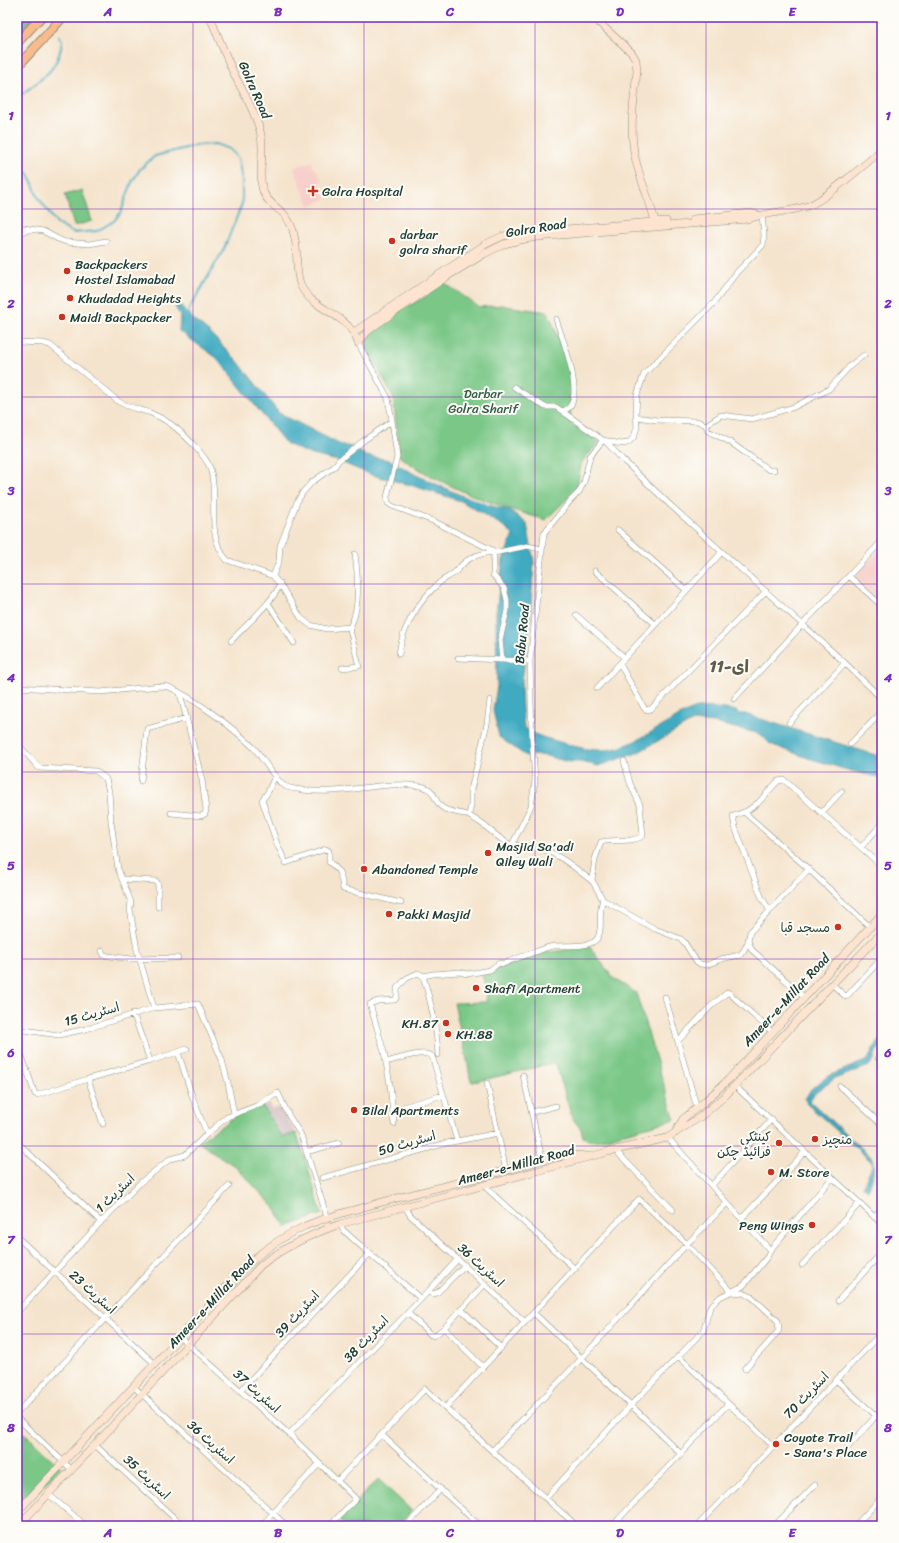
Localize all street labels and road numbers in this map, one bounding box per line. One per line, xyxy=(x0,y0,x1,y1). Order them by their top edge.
street label: Golra Road xyxy=(232,57,278,124)
street label: Golra Road xyxy=(504,212,569,244)
street label: Babu Road xyxy=(508,602,536,665)
street label: Ameer-e-Millat Road xyxy=(736,947,836,1053)
street label: اسٹریٹ 15 xyxy=(62,995,122,1033)
street label: اسٹریٹ 50 xyxy=(375,1124,439,1162)
street label: Ameer-e-Millat Road xyxy=(454,1138,578,1192)
street label: اسٹریٹ 1 xyxy=(90,1168,140,1218)
street label: اسٹریٹ 36 xyxy=(452,1237,510,1293)
street label: Ameer-e-Millat Road xyxy=(161,1249,261,1355)
street label: اسٹریٹ 23 xyxy=(64,1264,122,1320)
street label: اسٹریٹ 39 xyxy=(269,1285,325,1343)
street label: اسٹریٹ 38 xyxy=(338,1310,394,1368)
street label: اسٹریٹ 37 xyxy=(228,1363,286,1419)
street label: اسٹریٹ 70 xyxy=(777,1366,835,1424)
street label: اسٹریٹ 36 xyxy=(182,1414,240,1470)
street label: اسٹریٹ 35 xyxy=(118,1449,176,1505)

